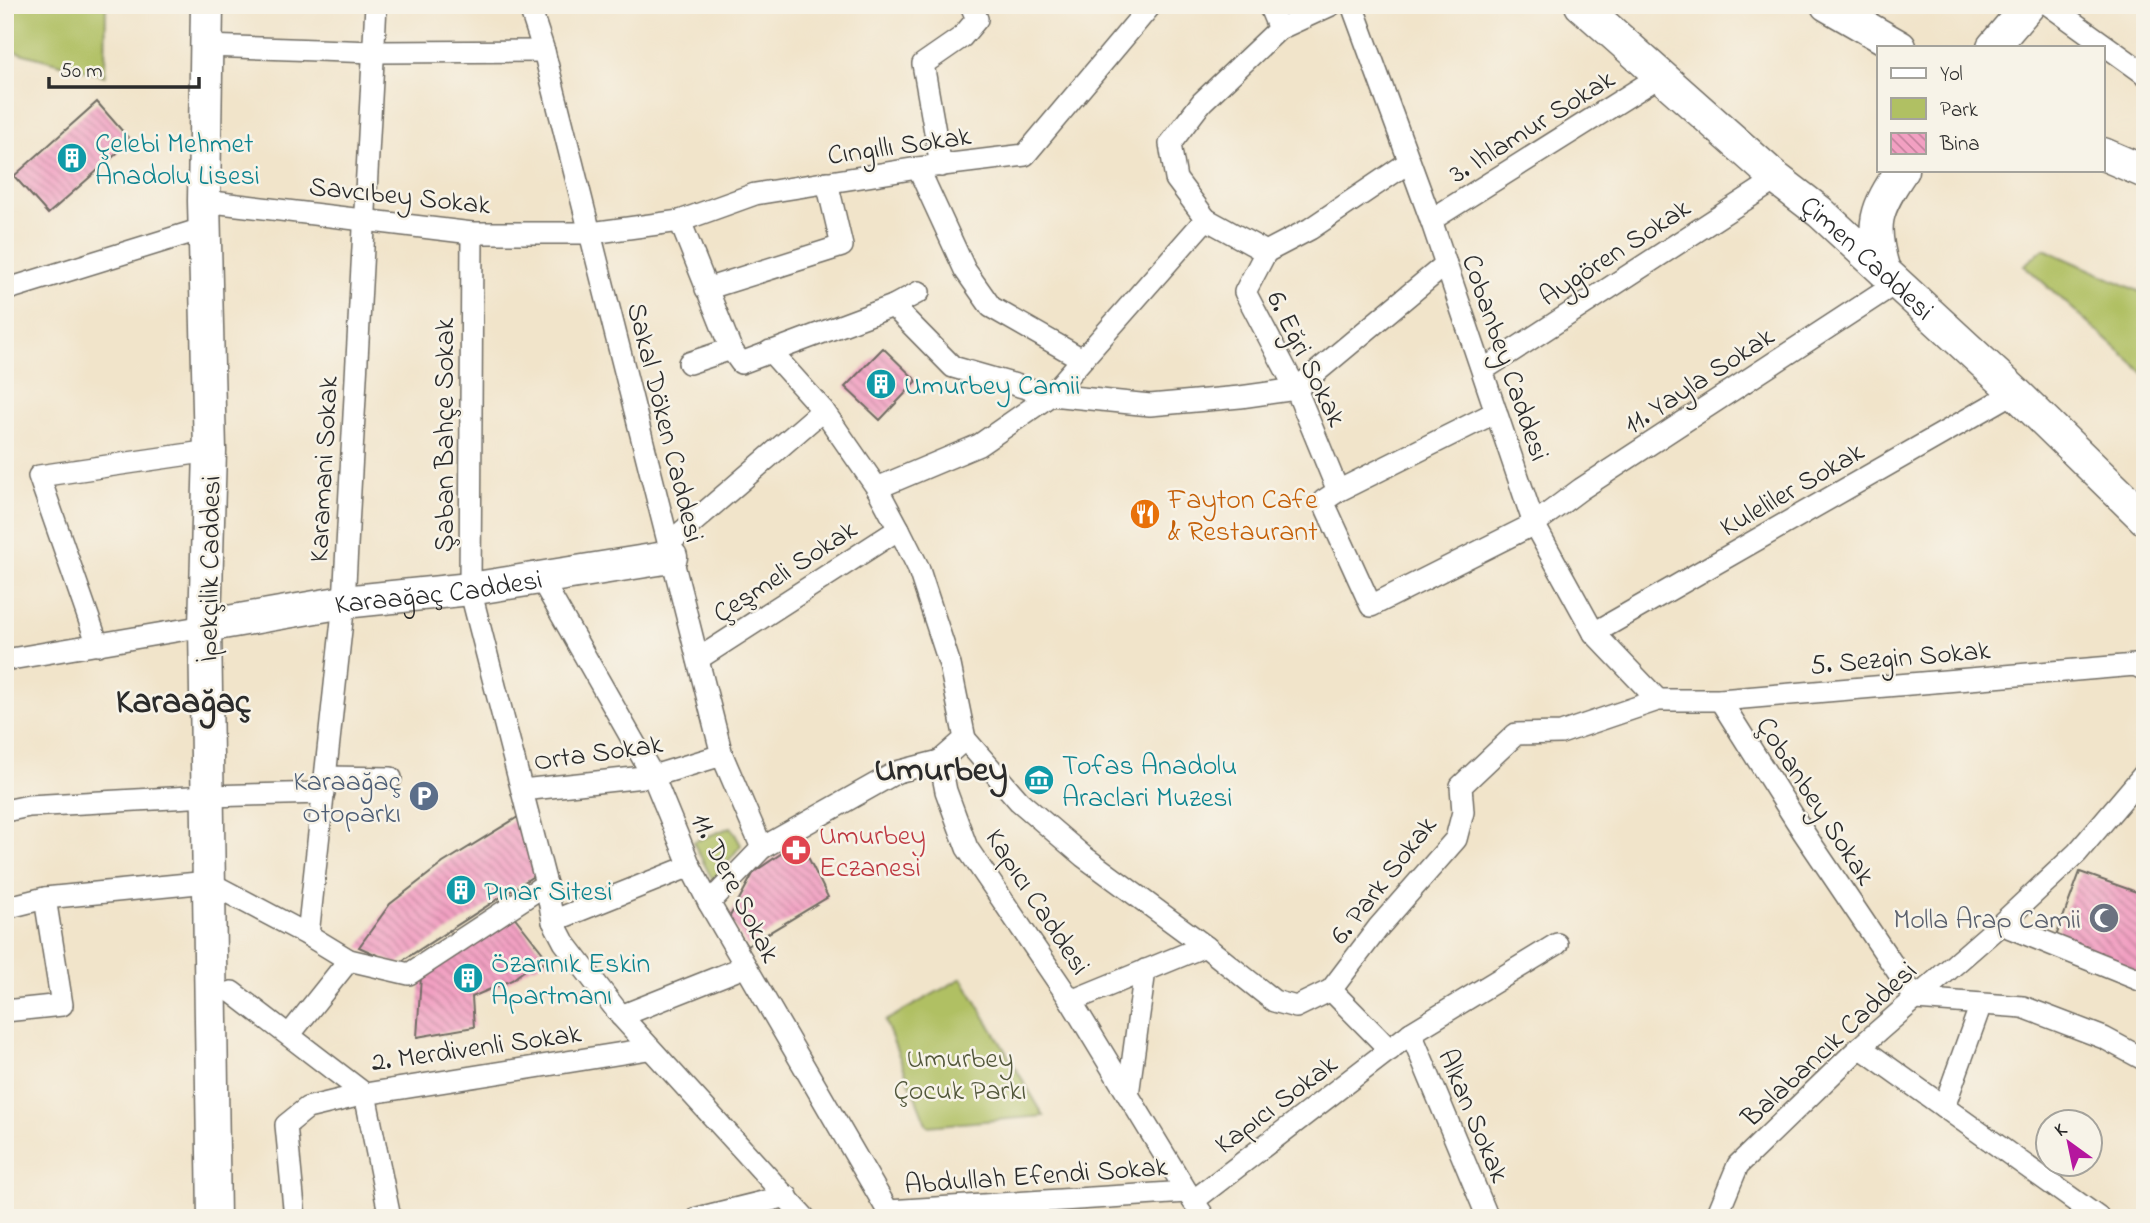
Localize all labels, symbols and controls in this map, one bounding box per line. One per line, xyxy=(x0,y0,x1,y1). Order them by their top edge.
scale bar xyxy=(49,46,200,90)
legend xyxy=(1877,46,2104,172)
text: 50 m xyxy=(60,57,103,87)
street label: 3. Ihlamur Sokak xyxy=(1442,60,1624,195)
text: Yol xyxy=(1940,60,1963,90)
text: Park xyxy=(1940,96,1979,126)
street label: Cıngıllı Sokak xyxy=(825,117,975,178)
place label: Çelebi Mehmet Anadolu Lisesi xyxy=(95,125,260,198)
text: Bina xyxy=(1939,130,1980,160)
building icon: Çelebi Mehmet Anadolu Lisesi xyxy=(55,141,89,175)
street label: Savcıbey Sokak xyxy=(307,168,493,227)
street label: Çimen Caddesi xyxy=(1790,187,1942,332)
street label: Aygören Sokak xyxy=(1532,189,1700,318)
street label: Cobanbey Caddesi xyxy=(1449,249,1558,467)
street label: 6. Eğri Sokak xyxy=(1254,285,1356,435)
street label: Sakal Döken Caddesi xyxy=(614,299,713,547)
street label: Şaban Bahçe Sokak xyxy=(426,317,467,552)
street label: 11. Yayla Sokak xyxy=(1617,317,1784,446)
building icon: Umurbey Camii xyxy=(864,367,898,401)
place label: Umurbey Camii xyxy=(904,367,1080,408)
street label: Karamani Sokak xyxy=(300,374,351,563)
street label: Kuleliler Sokak xyxy=(1713,433,1873,549)
street label: İpekçilik Caddesi xyxy=(189,475,234,663)
place label: Fayton Cafe & Restaurant xyxy=(1167,481,1318,554)
restaurant icon: Fayton Cafe & Restaurant xyxy=(1128,497,1162,531)
street label: Çeşmeli Sokak xyxy=(706,511,867,635)
street label: Karaağaç Caddesi xyxy=(332,561,545,627)
street label: 5. Sezgin Sokak xyxy=(1808,631,1993,688)
district label: Karaağaç xyxy=(116,678,252,729)
street label: Çobanbey Sokak xyxy=(1744,709,1884,895)
street label: Orta Sokak xyxy=(531,725,666,784)
district label: Umurbey xyxy=(874,746,1008,798)
place label: Tofas Anadolu Araclari Muzesi xyxy=(1062,747,1237,820)
place label: Karaağaç Otoparkı xyxy=(293,763,402,836)
museum icon: Tofas Anadolu Araclari Muzesi xyxy=(1022,763,1056,797)
parking icon: Karaağaç Otoparkı xyxy=(407,779,441,813)
street label: 11. Dere Sokak xyxy=(679,807,790,971)
street label: 6. Park Sokak xyxy=(1321,807,1449,954)
place label: Umurbey Eczanesi xyxy=(819,817,926,890)
street label: Kapıcı Caddesi xyxy=(973,822,1099,984)
pharmacy icon: Umurbey Eczanesi xyxy=(779,833,813,867)
building icon: Pınar Sitesi xyxy=(444,873,478,907)
place label: Pınar Sitesi xyxy=(484,873,612,914)
place label: Molla Arap Camii xyxy=(1893,901,2081,942)
mosque icon: Molla Arap Camii xyxy=(2087,901,2121,935)
place label: Özarınık Eskin Apartmanı xyxy=(491,945,650,1018)
street label: Balabancık Caddesi xyxy=(1732,953,1928,1139)
building icon: Özarınık Eskin Apartmanı xyxy=(451,961,485,995)
street label: 2. Merdivenli Sokak xyxy=(369,1014,585,1084)
park label: Umurbey Çocuk Parkı xyxy=(893,1040,1027,1113)
street label: Alkan Sokak xyxy=(1425,1043,1519,1190)
street label: Kapıcı Sokak xyxy=(1207,1045,1348,1166)
north arrow xyxy=(2035,1108,2104,1178)
text: K xyxy=(2050,1117,2073,1145)
street label: Abdullah Efendi Sokak xyxy=(903,1148,1170,1207)

